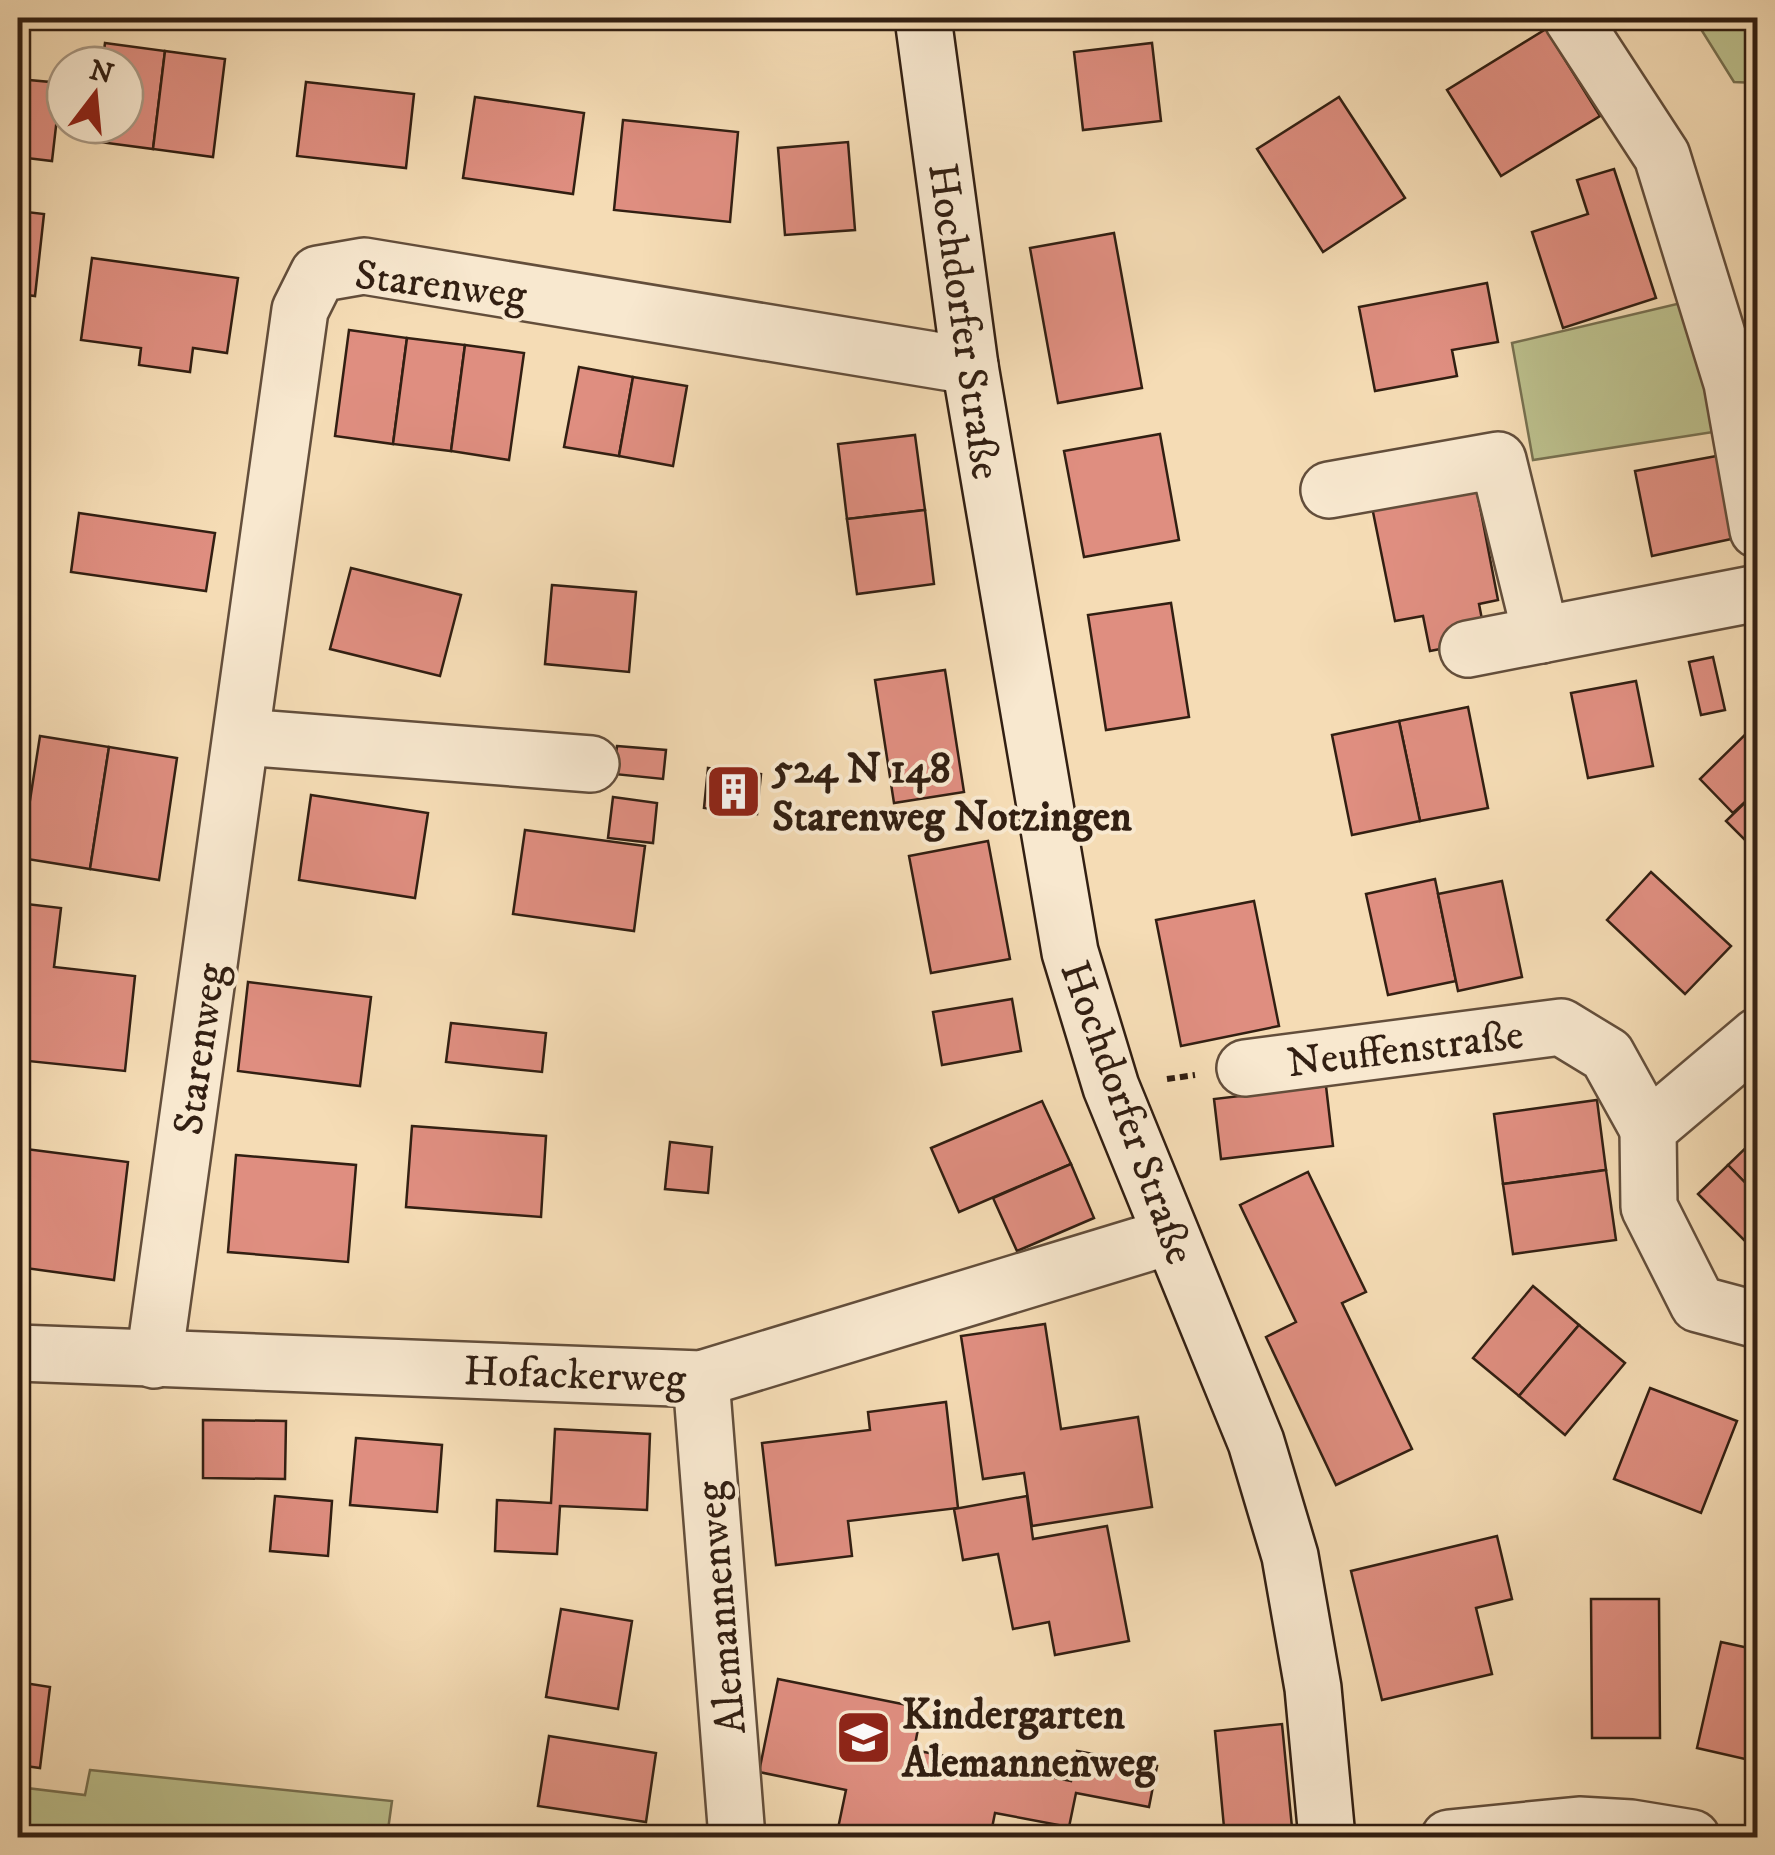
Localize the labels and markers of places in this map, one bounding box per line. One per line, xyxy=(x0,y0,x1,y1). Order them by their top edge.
place label: 524 N 148 Starenweg Notzingen xyxy=(771,744,1132,844)
building icon: 524 N 148 Starenweg Notzingen xyxy=(703,761,763,821)
place label: Kindergarten Alemannenweg xyxy=(901,1690,1157,1790)
school or university icon: Kindergarten Alemannenweg xyxy=(833,1707,893,1767)

